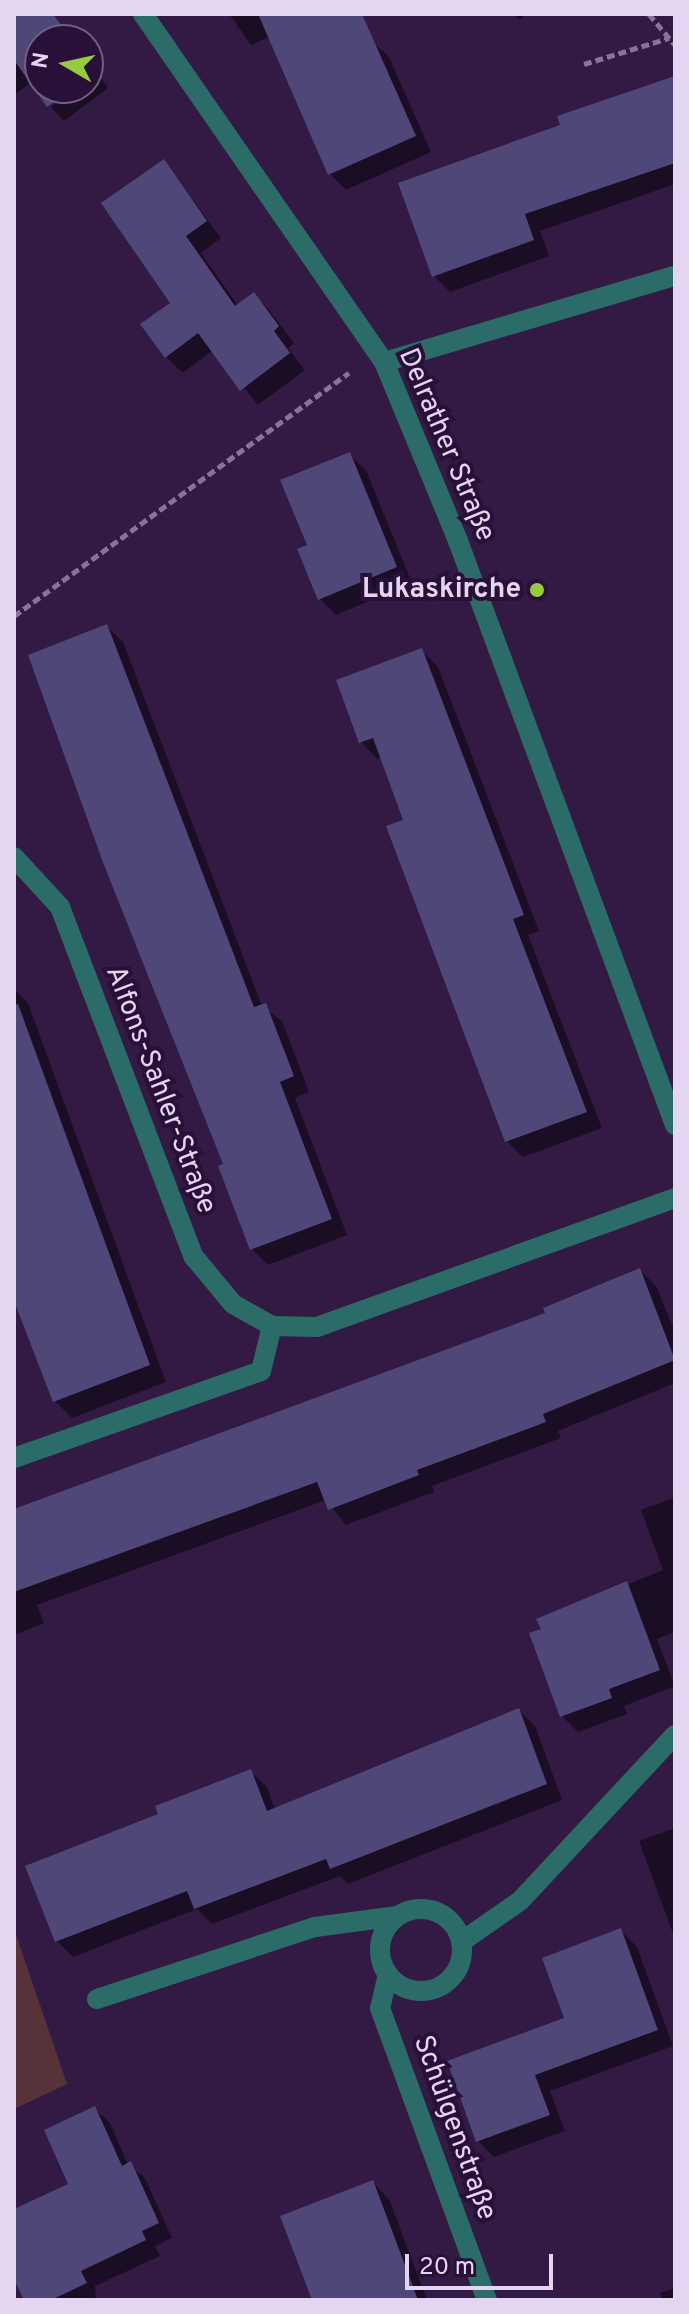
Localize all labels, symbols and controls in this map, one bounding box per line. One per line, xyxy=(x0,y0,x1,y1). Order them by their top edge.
north arrow xyxy=(24,24,104,104)
text: N xyxy=(27,51,56,70)
street label: Delrather Straße xyxy=(390,343,502,547)
place label: Lukaskirche xyxy=(362,573,521,607)
marker: Lukaskirche xyxy=(528,581,546,599)
street label: Alfons-Sahler-Straße xyxy=(97,961,223,1219)
street label: Schülgenstraße xyxy=(405,2031,503,2225)
scale bar xyxy=(409,2238,557,2288)
text: 20 m xyxy=(419,2253,475,2283)

